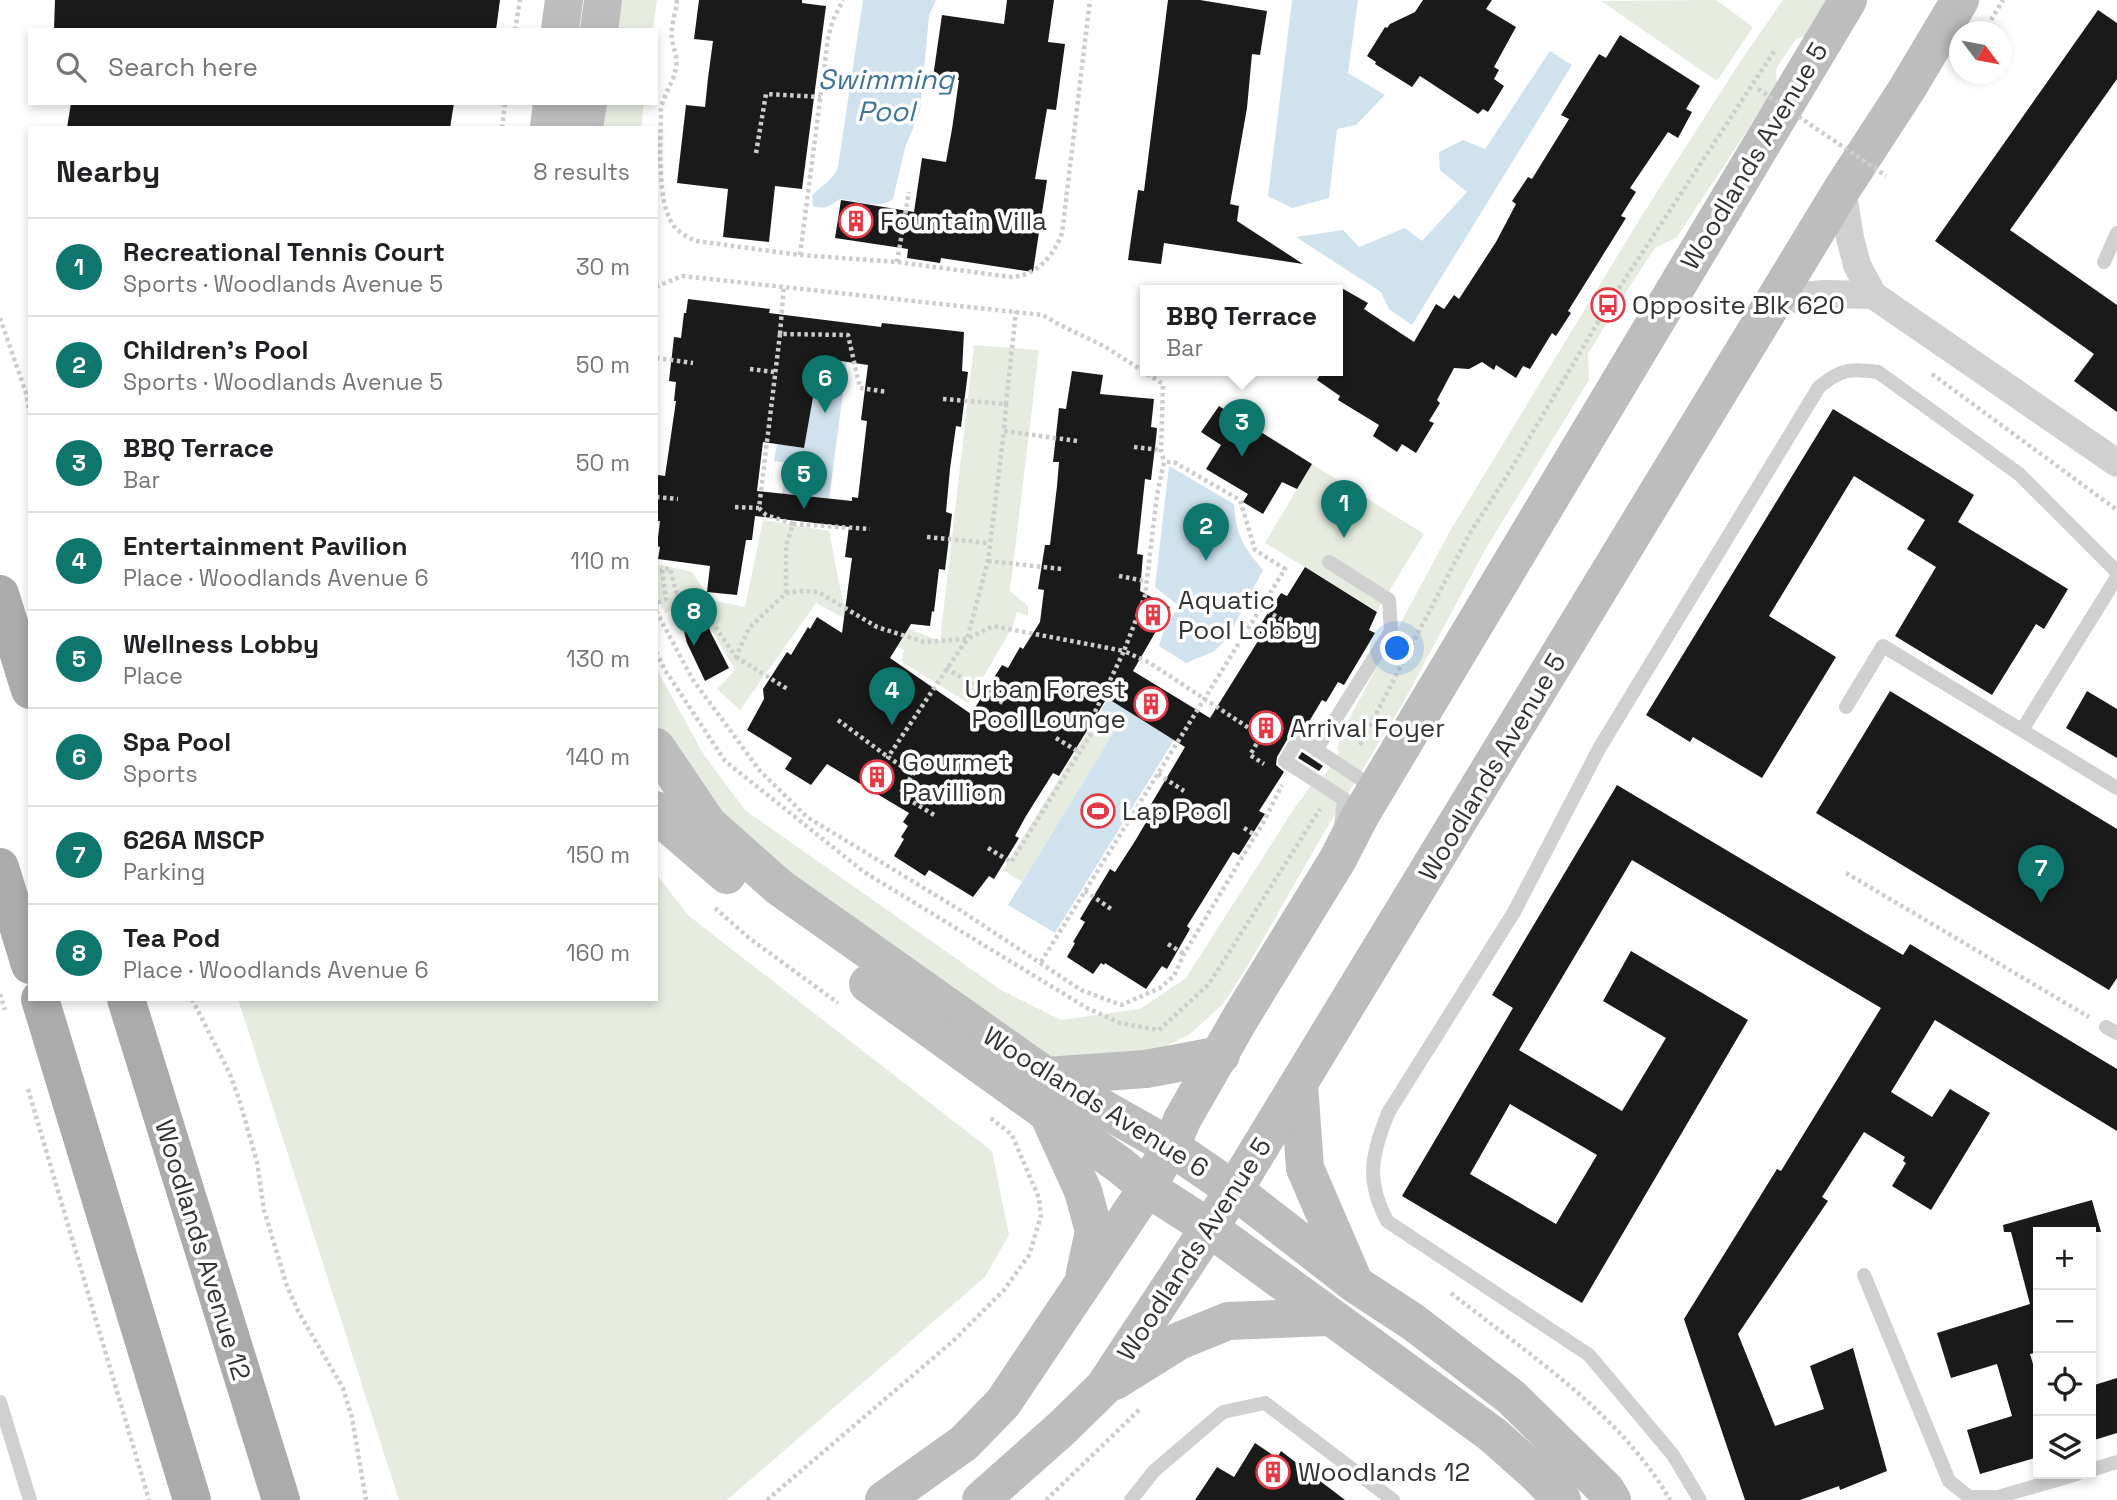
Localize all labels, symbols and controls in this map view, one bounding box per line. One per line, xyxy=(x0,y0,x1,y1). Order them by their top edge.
north arrow xyxy=(1949,21,2012,84)
search box xyxy=(28,28,658,105)
street label: Woodlands Avenue 5 xyxy=(1673,36,1835,276)
icon: search xyxy=(52,48,90,86)
text: Search here xyxy=(108,50,258,84)
water label: Swimming Pool xyxy=(818,61,956,129)
text: Nearby xyxy=(56,152,160,191)
text: 8 results xyxy=(533,157,630,187)
building icon: Fountain Villa xyxy=(837,202,875,240)
place label: Fountain Villa xyxy=(880,204,1047,238)
text: Recreational Tennis Court xyxy=(123,235,445,269)
text: 1 xyxy=(74,252,84,282)
text: 30 m xyxy=(576,252,630,282)
text: Sports · Woodlands Avenue 5 xyxy=(123,269,443,299)
popup xyxy=(1140,285,1343,376)
bus stop icon: Opposite Blk 620 xyxy=(1589,286,1627,324)
place label: Opposite Blk 620 xyxy=(1632,288,1845,322)
text: BBQ Terrace xyxy=(1166,299,1317,333)
text: Children's Pool xyxy=(123,333,308,367)
text: Bar xyxy=(1166,333,1203,363)
text: 2 xyxy=(72,350,86,380)
text: 50 m xyxy=(576,350,630,380)
pin: 6 xyxy=(802,355,848,413)
text: Sports · Woodlands Avenue 5 xyxy=(123,367,443,397)
pin: 3 xyxy=(1219,399,1265,457)
text: BBQ Terrace xyxy=(123,431,274,465)
text: 3 xyxy=(72,448,86,478)
text: 50 m xyxy=(576,448,630,478)
pin: 5 xyxy=(781,451,827,509)
text: Bar xyxy=(123,465,160,495)
pin: 1 xyxy=(1321,480,1367,538)
pin: 2 xyxy=(1183,503,1229,561)
text: Entertainment Pavilion xyxy=(123,529,408,563)
text: 4 xyxy=(72,546,86,576)
text: 110 m xyxy=(570,546,630,576)
text: Place · Woodlands Avenue 6 xyxy=(123,563,428,593)
place label: Aquatic Pool Lobby xyxy=(1178,583,1318,647)
pin: 8 xyxy=(671,588,717,646)
building icon: Aquatic Pool Lobby xyxy=(1134,596,1172,634)
text: Wellness Lobby xyxy=(123,627,319,661)
your location xyxy=(1380,631,1414,665)
text: 5 xyxy=(72,644,86,674)
text: 130 m xyxy=(566,644,630,674)
street label: Woodlands Avenue 5 xyxy=(1411,647,1573,887)
text: Place xyxy=(123,661,183,691)
pin: 4 xyxy=(869,667,915,725)
place label: Urban Forest Pool Lounge xyxy=(965,672,1126,736)
building icon: Urban Forest Pool Lounge xyxy=(1132,685,1170,723)
building icon: Arrival Foyer xyxy=(1247,709,1285,747)
place label: Arrival Foyer xyxy=(1290,711,1445,745)
text: Spa Pool xyxy=(123,725,231,759)
text: 6 xyxy=(72,742,86,772)
text: 140 m xyxy=(566,742,630,772)
place label: Gourmet Pavillion xyxy=(902,745,1010,809)
building icon: Gourmet Pavillion xyxy=(858,758,896,796)
text: Sports xyxy=(123,759,198,789)
sports icon: Lap Pool xyxy=(1079,792,1117,830)
place label: Lap Pool xyxy=(1122,794,1228,828)
text: 626A MSCP xyxy=(123,823,264,857)
text: 7 xyxy=(73,840,85,870)
text: 150 m xyxy=(566,840,630,870)
pin: 7 xyxy=(2018,845,2064,903)
text: Parking xyxy=(123,857,205,887)
text: Tea Pod xyxy=(123,921,220,955)
text: 8 xyxy=(72,938,86,968)
text: 160 m xyxy=(566,938,630,968)
text: Place · Woodlands Avenue 6 xyxy=(123,955,428,985)
street label: Woodlands Avenue 6 xyxy=(977,1019,1215,1185)
street label: Woodlands Avenue 12 xyxy=(147,1116,259,1384)
street label: Woodlands Avenue 5 xyxy=(1109,1131,1279,1367)
map controls xyxy=(2033,1227,2096,1479)
button: + xyxy=(2033,1227,2096,1290)
button: − xyxy=(2033,1290,2096,1353)
button: locate xyxy=(2033,1353,2096,1416)
button: layers xyxy=(2033,1416,2096,1479)
building icon: Woodlands 12 xyxy=(1254,1453,1292,1491)
place label: Woodlands 12 xyxy=(1298,1455,1470,1489)

